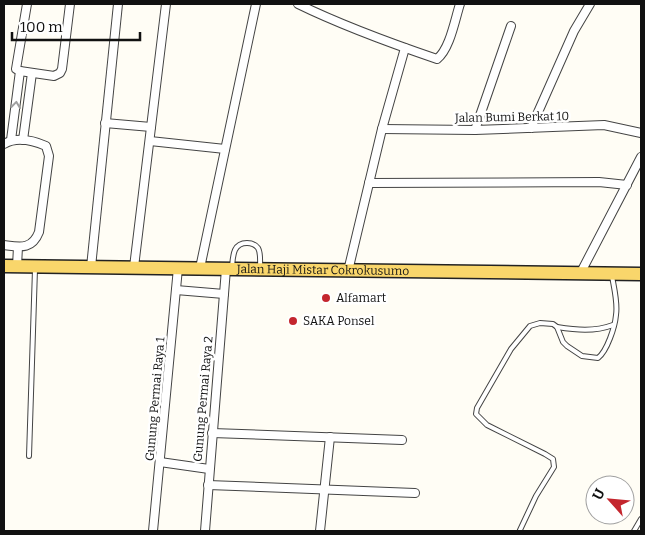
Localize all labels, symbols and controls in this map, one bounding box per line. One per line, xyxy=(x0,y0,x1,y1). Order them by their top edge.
scale bar xyxy=(12,10,140,42)
text: 100 m xyxy=(20,18,63,36)
one-way arrow xyxy=(10,101,21,109)
street label: Jalan Bumi Berkat 10 xyxy=(454,109,569,125)
street label: Jalan Haji Mistar Cokrokusumo xyxy=(236,262,409,278)
place label: Alfamart xyxy=(336,291,387,305)
marker: Alfamart xyxy=(320,292,332,304)
place label: SAKA Ponsel xyxy=(303,314,375,328)
marker: SAKA Ponsel xyxy=(287,315,299,327)
street label: Gunung Permai Raya 1 xyxy=(143,336,167,462)
street label: Gunung Permai Raya 2 xyxy=(191,336,215,462)
north arrow xyxy=(585,475,635,525)
text: U xyxy=(589,485,609,503)

